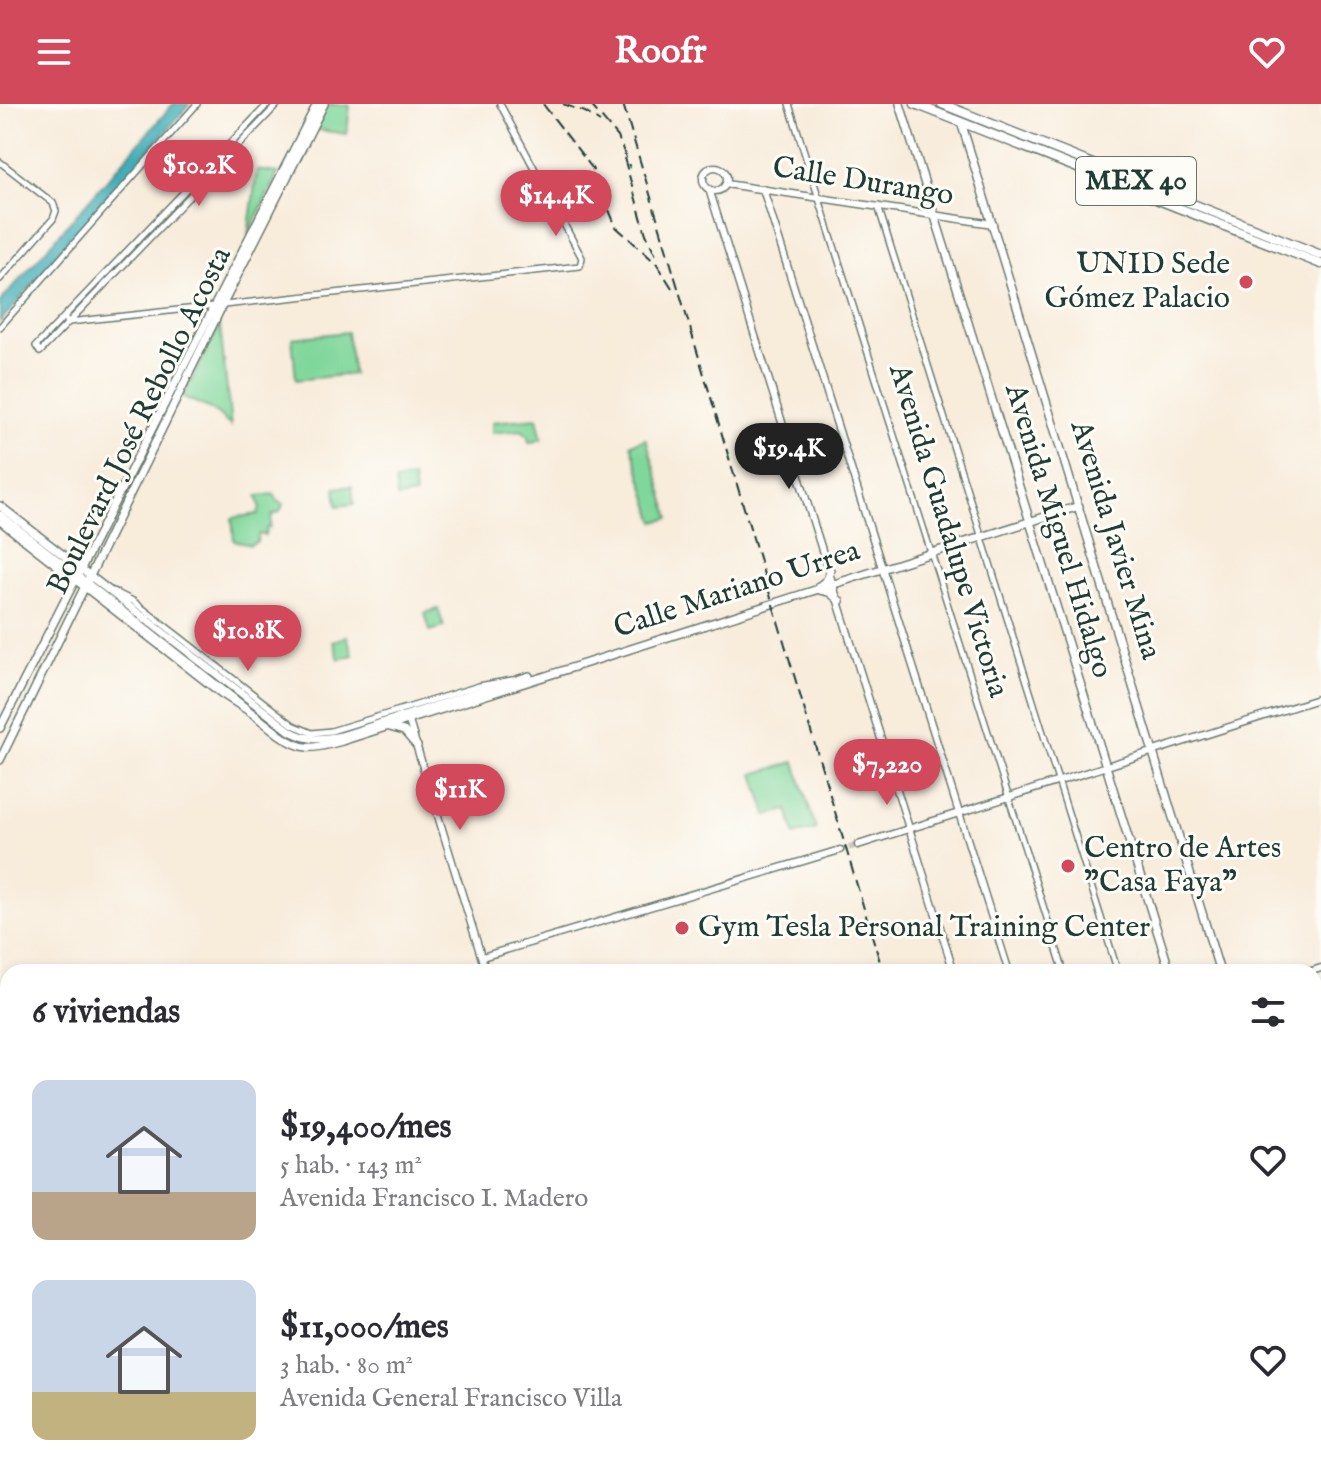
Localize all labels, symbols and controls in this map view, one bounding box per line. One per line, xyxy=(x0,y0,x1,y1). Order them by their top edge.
text: Roofr xyxy=(614,29,707,75)
icon: menu xyxy=(32,30,76,74)
icon: heart xyxy=(1245,30,1289,74)
pin: $10.2K xyxy=(134,140,264,208)
text: $10.2K xyxy=(162,149,236,182)
street label: Calle Durango xyxy=(770,149,956,215)
road number: MEX 40 xyxy=(1076,157,1196,205)
pin: $14.4K xyxy=(491,170,621,238)
text: $14.4K xyxy=(519,179,593,212)
street label: Boulevard José Rebollo Acosta xyxy=(39,241,241,601)
place label: UNID Sede Gómez Palacio xyxy=(1044,246,1230,318)
marker: UNID Sede Gómez Palacio xyxy=(1237,273,1255,291)
street label: Avenida Guadalupe Victoria xyxy=(879,359,1017,702)
street label: Avenida Miguel Hidalgo xyxy=(995,378,1121,683)
street label: Avenida Javier Mina xyxy=(1060,415,1169,664)
pin: $19.4K xyxy=(724,423,854,491)
text: $19.4K xyxy=(753,432,825,465)
street label: Calle Mariano Urrea xyxy=(609,532,865,648)
pin: $10.8K xyxy=(183,605,313,673)
text: $10.8K xyxy=(212,614,284,647)
pin: $7,220 xyxy=(822,739,952,807)
text: $7,220 xyxy=(852,748,922,781)
pin: $11K xyxy=(413,764,507,832)
text: $11K xyxy=(434,773,486,806)
place label: Centro de Artes "Casa Faya" xyxy=(1084,830,1281,902)
marker: Centro de Artes "Casa Faya" xyxy=(1059,857,1077,875)
place label: Gym Tesla Personal Training Center xyxy=(698,909,1150,947)
marker: Gym Tesla Personal Training Center xyxy=(673,919,691,937)
icon: filters xyxy=(1246,990,1290,1034)
text: 6 viviendas xyxy=(32,991,180,1034)
text: $19,400/mes xyxy=(280,1106,452,1149)
icon: home xyxy=(96,1112,192,1208)
icon: heart xyxy=(1246,1138,1290,1182)
text: 5 hab. · 143 m² xyxy=(280,1149,422,1182)
text: Avenida Francisco I. Madero xyxy=(280,1182,588,1215)
text: $11,000/mes xyxy=(280,1306,449,1349)
icon: home xyxy=(96,1312,192,1408)
icon: heart xyxy=(1246,1338,1290,1382)
text: 3 hab. · 80 m² xyxy=(280,1349,413,1382)
text: Avenida General Francisco Villa xyxy=(280,1382,622,1415)

